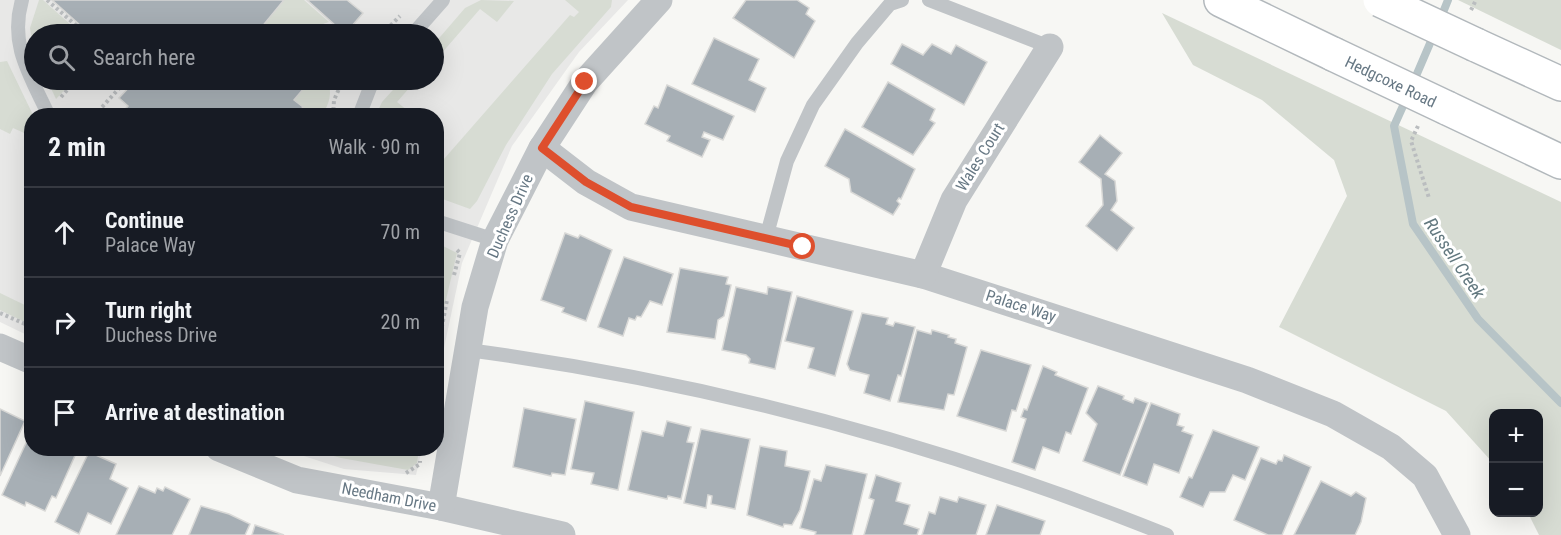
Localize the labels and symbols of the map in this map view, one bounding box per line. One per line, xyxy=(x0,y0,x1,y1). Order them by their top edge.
street label: Hedgcoxe Road xyxy=(1342,52,1440,111)
route end xyxy=(571,68,597,94)
street label: Wales Court xyxy=(952,119,1008,195)
street label: Duchess Drive xyxy=(483,171,537,261)
water label: Russell Creek xyxy=(1420,213,1490,303)
route start xyxy=(789,233,815,259)
street label: Palace Way xyxy=(984,286,1059,326)
street label: Needham Drive xyxy=(340,479,438,515)

